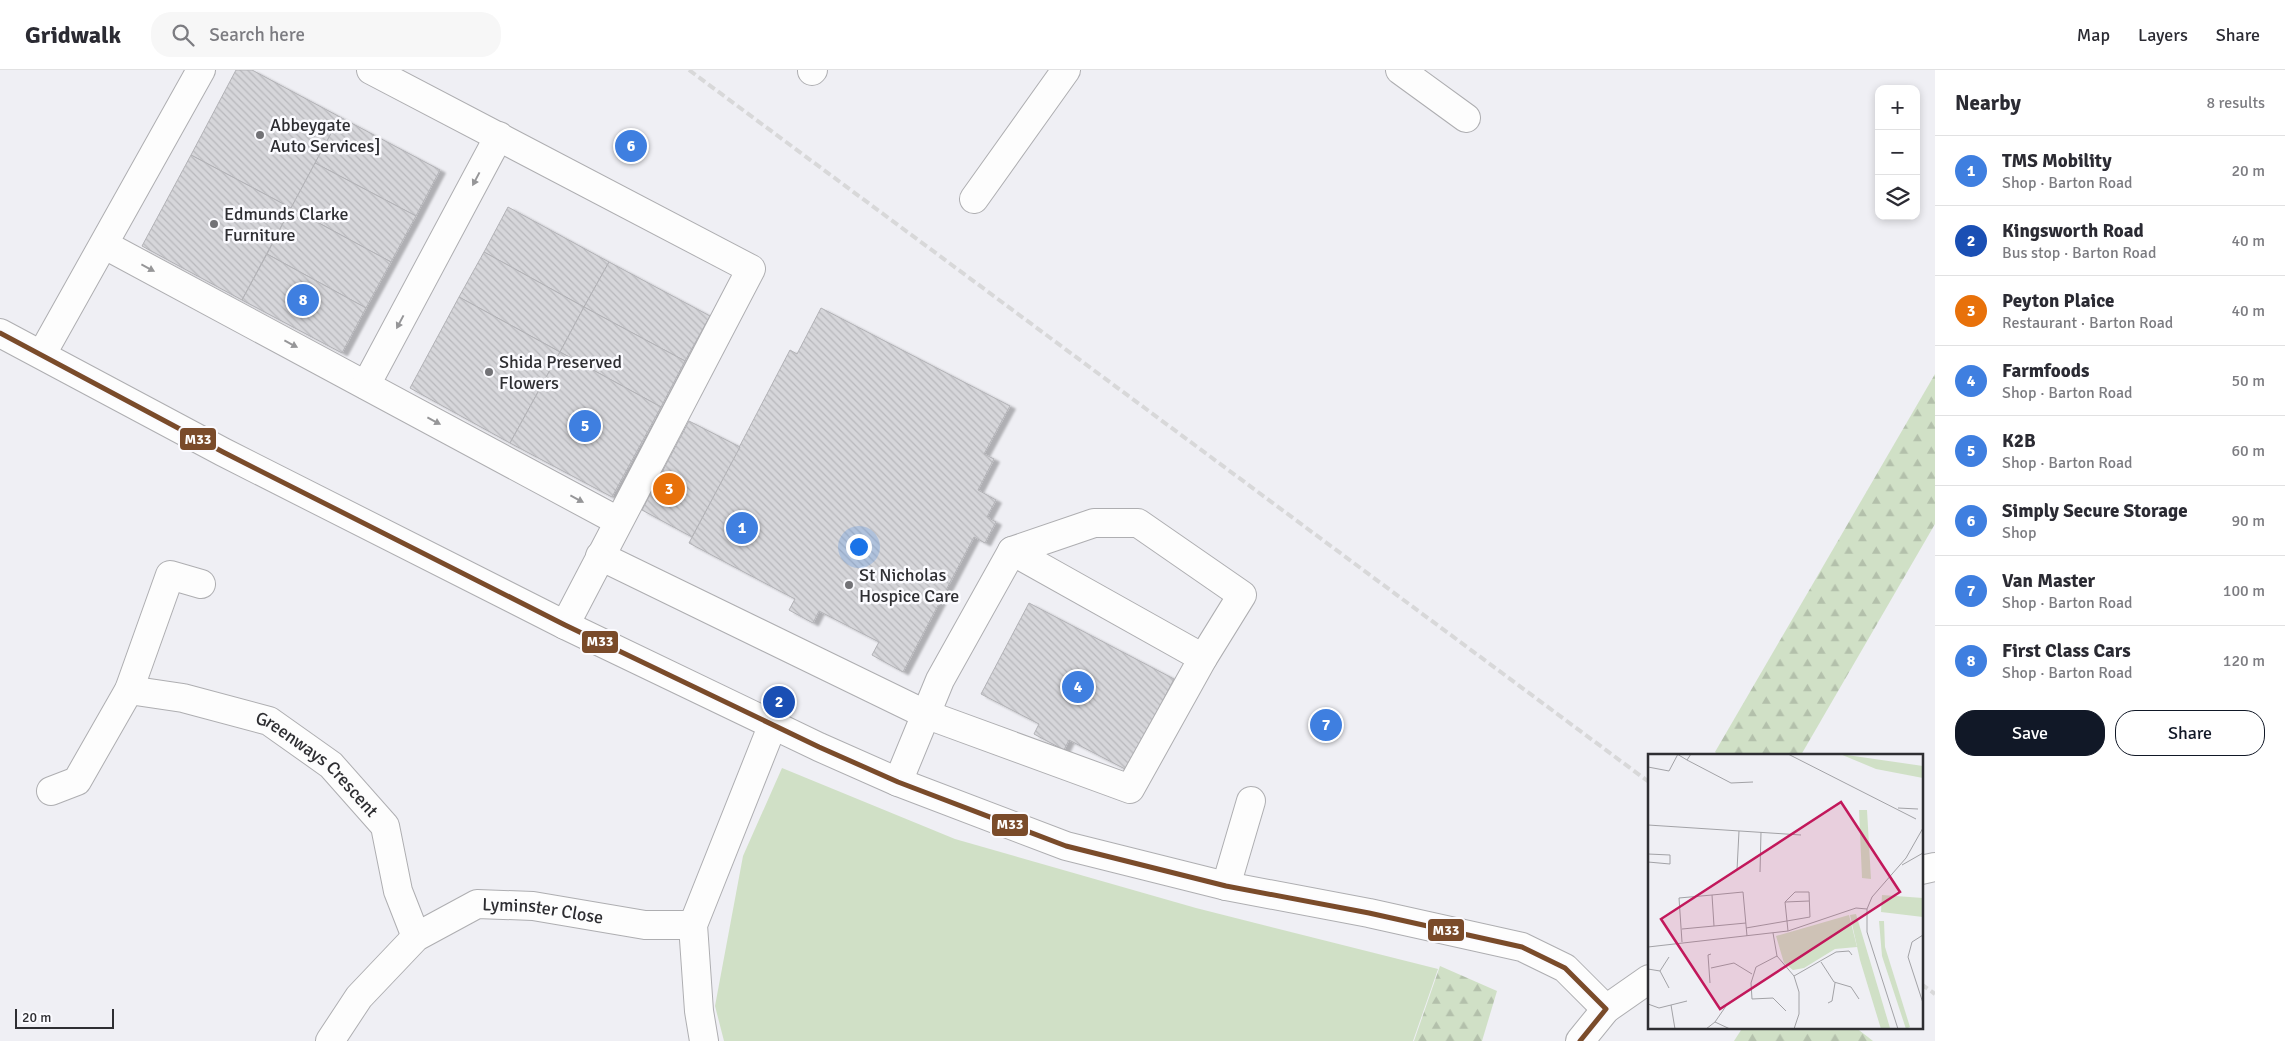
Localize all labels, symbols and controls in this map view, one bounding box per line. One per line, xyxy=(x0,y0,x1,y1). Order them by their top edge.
search box xyxy=(151,12,501,57)
text: Gridwalk xyxy=(25,20,121,50)
icon: search xyxy=(169,21,197,49)
text: Search here xyxy=(209,23,305,47)
text: Map xyxy=(2077,24,2110,46)
text: Layers xyxy=(2138,24,2188,46)
text: Share xyxy=(2216,24,2260,46)
map controls xyxy=(1875,85,1920,220)
button: + xyxy=(1875,85,1920,130)
text: Nearby xyxy=(1955,90,2021,116)
text: 8 results xyxy=(2206,93,2265,113)
place label: Abbeygate Auto Services] xyxy=(270,114,381,157)
pin: 6 xyxy=(615,127,647,165)
marker: Abbeygate Auto Services] xyxy=(254,129,266,141)
button: − xyxy=(1875,130,1920,175)
text: TMS Mobility xyxy=(2002,149,2112,173)
text: 1 xyxy=(1967,161,1975,181)
text: 20 m xyxy=(2231,161,2265,181)
one-way arrow xyxy=(472,172,480,186)
text: Shop · Barton Road xyxy=(2002,173,2133,193)
button: layers xyxy=(1875,175,1920,220)
place label: Edmunds Clarke Furniture xyxy=(224,203,349,246)
marker: Edmunds Clarke Furniture xyxy=(208,218,220,230)
text: Kingsworth Road xyxy=(2002,219,2144,243)
text: 2 xyxy=(1967,231,1975,251)
text: 40 m xyxy=(2231,231,2265,251)
text: Bus stop · Barton Road xyxy=(2002,243,2156,263)
one-way arrow xyxy=(140,264,155,272)
pin: 8 xyxy=(287,281,319,319)
text: Peyton Plaice xyxy=(2002,289,2115,313)
text: 3 xyxy=(1967,301,1975,321)
text: 40 m xyxy=(2231,301,2265,321)
text: Restaurant · Barton Road xyxy=(2002,313,2173,333)
one-way arrow xyxy=(396,315,404,330)
one-way arrow xyxy=(284,340,298,349)
place label: Shida Preserved Flowers xyxy=(499,351,622,394)
text: Farmfoods xyxy=(2002,359,2089,383)
marker: Shida Preserved Flowers xyxy=(483,366,495,378)
text: 4 xyxy=(1967,371,1975,391)
text: 50 m xyxy=(2231,371,2265,391)
text: Shop · Barton Road xyxy=(2002,383,2133,403)
pin: 5 xyxy=(569,407,601,445)
one-way arrow xyxy=(427,417,442,425)
line badge: M33 xyxy=(179,427,217,451)
text: K2B xyxy=(2002,429,2036,453)
text: M33 xyxy=(185,431,211,448)
text: 5 xyxy=(1967,441,1975,461)
text: 60 m xyxy=(2231,441,2265,461)
text: Shop · Barton Road xyxy=(2002,453,2133,473)
pin: 3 xyxy=(653,470,685,508)
one-way arrow xyxy=(570,495,584,503)
text: Simply Secure Storage xyxy=(2002,499,2188,523)
pin: 1 xyxy=(726,509,758,547)
text: 6 xyxy=(1967,511,1975,531)
text: 90 m xyxy=(2231,511,2265,531)
text: Shop xyxy=(2002,523,2036,543)
your location xyxy=(846,534,872,560)
place label: St Nicholas Hospice Care xyxy=(859,564,959,607)
text: Van Master xyxy=(2002,569,2095,593)
marker: St Nicholas Hospice Care xyxy=(843,579,855,591)
text: 7 xyxy=(1967,581,1975,601)
text: 100 m xyxy=(2223,581,2265,601)
text: Shop · Barton Road xyxy=(2002,593,2133,613)
line badge: M33 xyxy=(581,630,619,654)
text: M33 xyxy=(587,633,613,650)
text: First Class Cars xyxy=(2002,639,2131,663)
text: 8 xyxy=(1967,651,1975,671)
text: 120 m xyxy=(2223,651,2265,671)
text: Shop · Barton Road xyxy=(2002,663,2133,683)
pin: 4 xyxy=(1062,668,1094,706)
pin: 2 xyxy=(763,683,795,721)
pin: 7 xyxy=(1310,706,1342,744)
street label: Greenways Crescent xyxy=(253,707,383,822)
button: Save xyxy=(1955,710,2105,756)
button: Share xyxy=(2115,710,2265,756)
inset map xyxy=(1648,754,1922,1028)
line badge: M33 xyxy=(991,813,1029,837)
text: M33 xyxy=(997,816,1023,833)
street label: Lyminster Close xyxy=(482,893,605,929)
line badge: M33 xyxy=(1427,918,1465,942)
text: M33 xyxy=(1433,922,1459,939)
scale bar xyxy=(15,1006,114,1029)
text: 20 m xyxy=(22,1009,51,1026)

